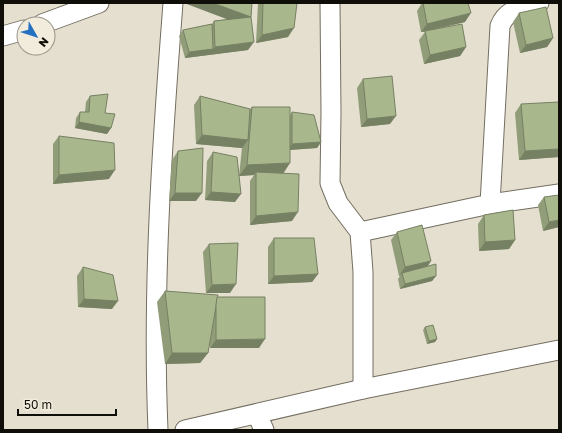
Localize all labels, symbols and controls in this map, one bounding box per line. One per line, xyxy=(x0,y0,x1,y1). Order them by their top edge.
north arrow xyxy=(16,16,56,56)
text: N xyxy=(36,35,52,50)
scale bar xyxy=(18,391,116,417)
text: 50 m xyxy=(24,397,52,412)

